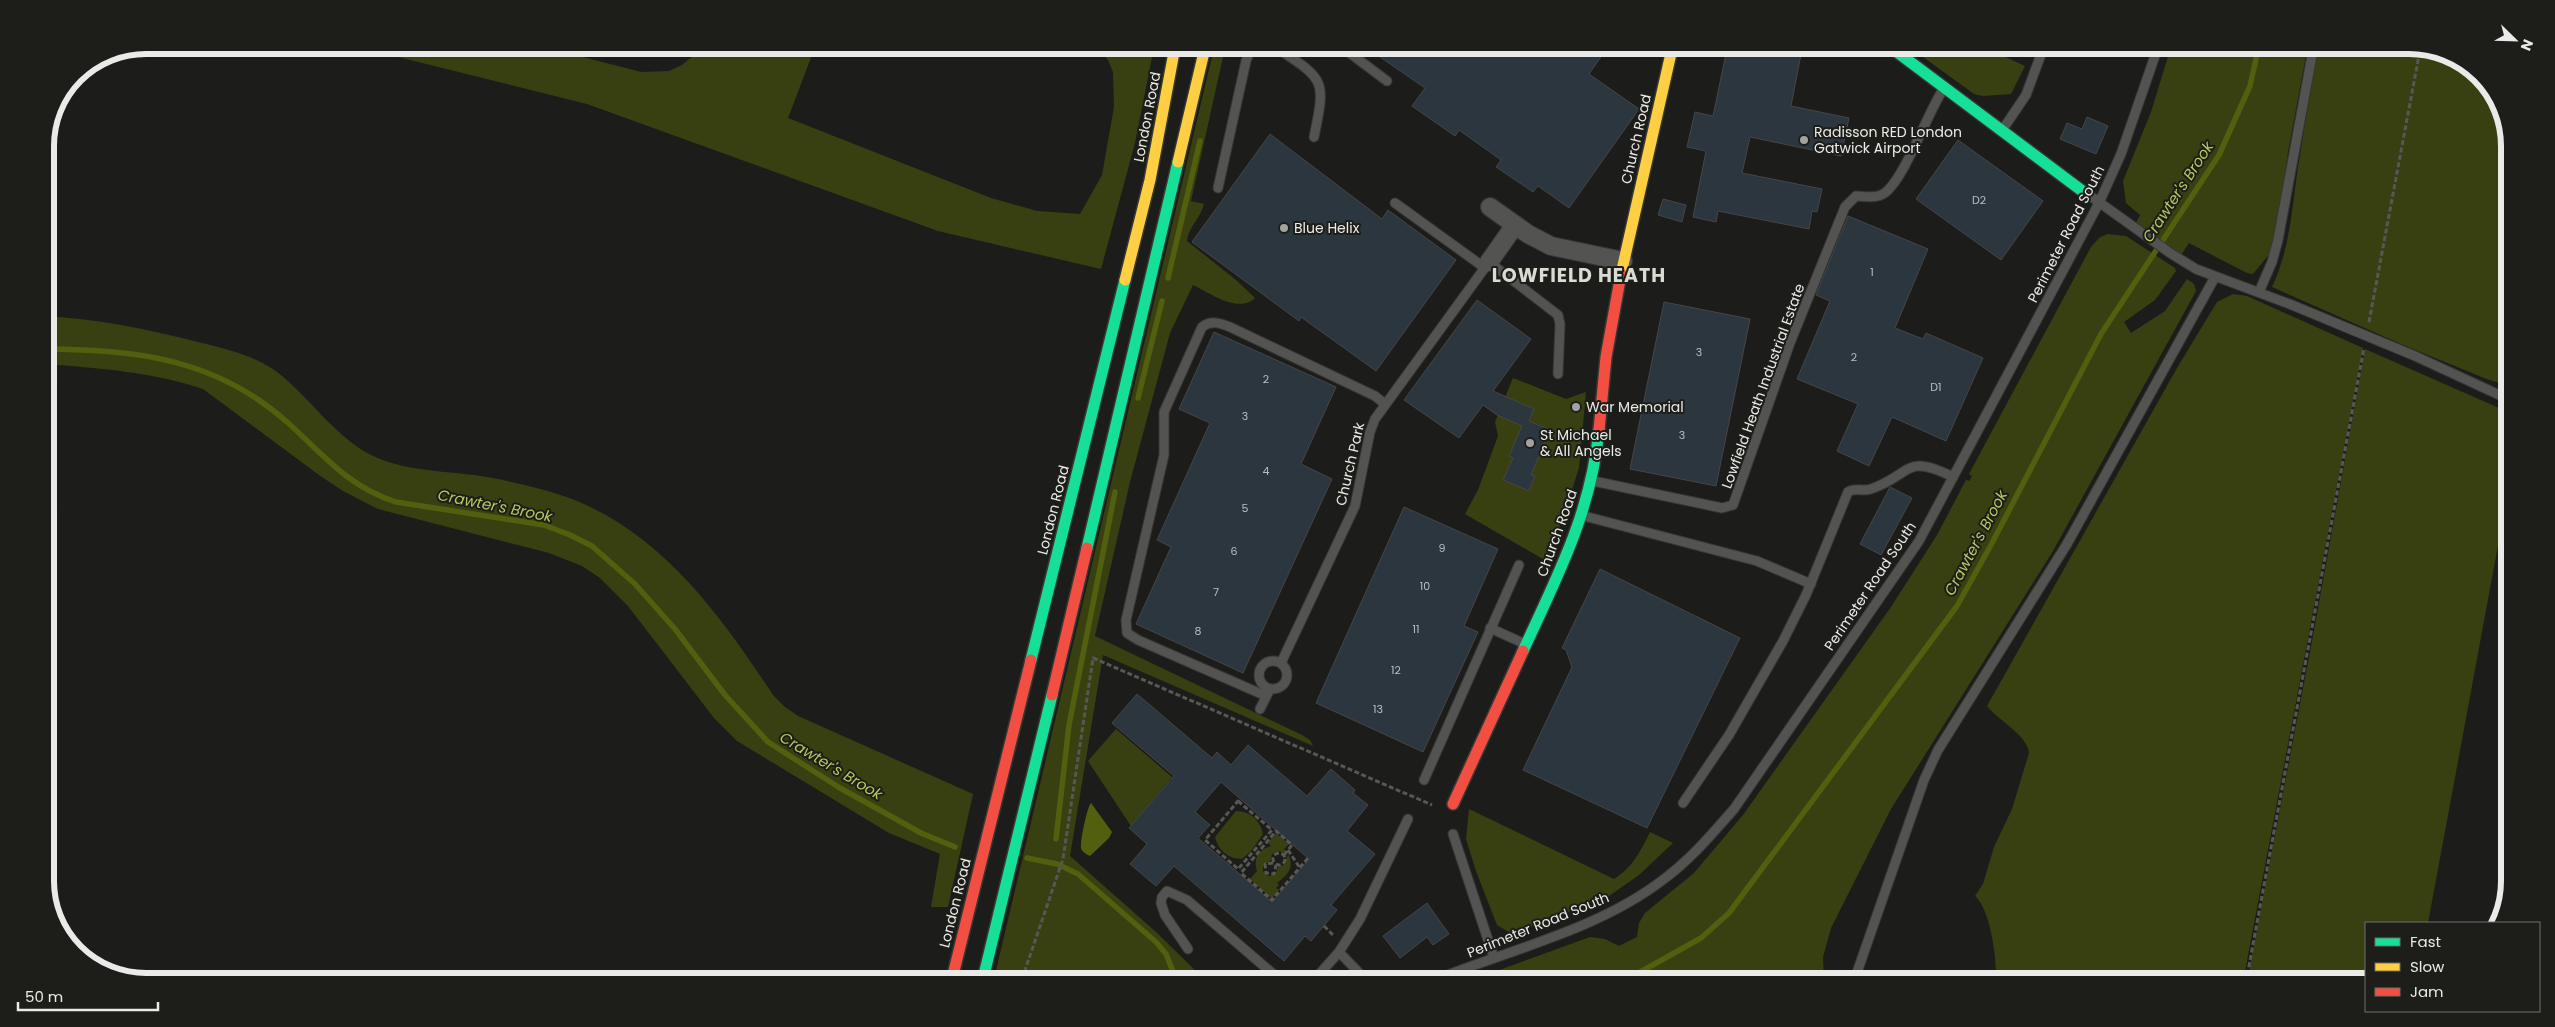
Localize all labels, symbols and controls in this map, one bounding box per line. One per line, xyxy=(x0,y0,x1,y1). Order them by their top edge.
north arrow xyxy=(2490,15,2540,65)
text: N xyxy=(2516,36,2538,54)
street label: London Road xyxy=(1128,70,1166,164)
street label: Church Road xyxy=(1616,92,1656,186)
place label: Radisson RED London Gatwick Airport xyxy=(1814,122,1962,158)
marker: Radisson RED London Gatwick Airport xyxy=(1798,134,1810,146)
water label: Crawter's Brook xyxy=(2137,136,2219,246)
street label: Perimeter Road South xyxy=(2023,162,2109,306)
house number: D2 xyxy=(1972,192,1986,208)
place label: Blue Helix xyxy=(1294,218,1360,238)
marker: Blue Helix xyxy=(1278,222,1290,234)
district label: LOWFIELD HEATH xyxy=(1492,262,1666,289)
house number: 1 xyxy=(1870,264,1874,280)
street label: Lowfield Heath Industrial Estate xyxy=(1717,280,1810,491)
house number: 3 xyxy=(1696,344,1702,360)
house number: 2 xyxy=(1851,349,1857,365)
house number: 2 xyxy=(1263,371,1269,387)
house number: D1 xyxy=(1930,379,1942,395)
place label: War Memorial xyxy=(1586,397,1684,417)
marker: War Memorial xyxy=(1570,401,1582,413)
house number: 3 xyxy=(1242,408,1248,424)
street label: Church Park xyxy=(1331,420,1369,508)
place label: St Michael & All Angels xyxy=(1540,425,1621,461)
house number: 3 xyxy=(1679,427,1685,443)
marker: St Michael & All Angels xyxy=(1524,437,1536,449)
street label: London Road xyxy=(1032,463,1074,557)
house number: 4 xyxy=(1263,463,1270,479)
water label: Crawter's Brook xyxy=(436,484,555,527)
water label: Crawter's Brook xyxy=(1939,485,2013,599)
street label: Church Road xyxy=(1532,487,1582,579)
house number: 5 xyxy=(1242,500,1249,516)
street label: Perimeter Road South xyxy=(1819,518,1921,654)
house number: 9 xyxy=(1439,540,1446,556)
house number: 6 xyxy=(1231,543,1238,559)
house number: 10 xyxy=(1420,578,1430,594)
house number: 7 xyxy=(1213,584,1219,600)
house number: 11 xyxy=(1412,621,1420,637)
house number: 8 xyxy=(1195,623,1202,639)
house number: 12 xyxy=(1391,662,1401,678)
house number: 13 xyxy=(1373,701,1383,717)
water label: Crawter's Brook xyxy=(776,727,888,805)
street label: London Road xyxy=(934,856,976,950)
street label: Perimeter Road South xyxy=(1464,887,1612,963)
legend xyxy=(2365,922,2540,1012)
text: Fast xyxy=(2410,931,2441,952)
text: Slow xyxy=(2410,956,2445,977)
scale bar xyxy=(18,980,158,1012)
text: Jam xyxy=(2410,981,2444,1002)
text: 50 m xyxy=(25,986,63,1007)

